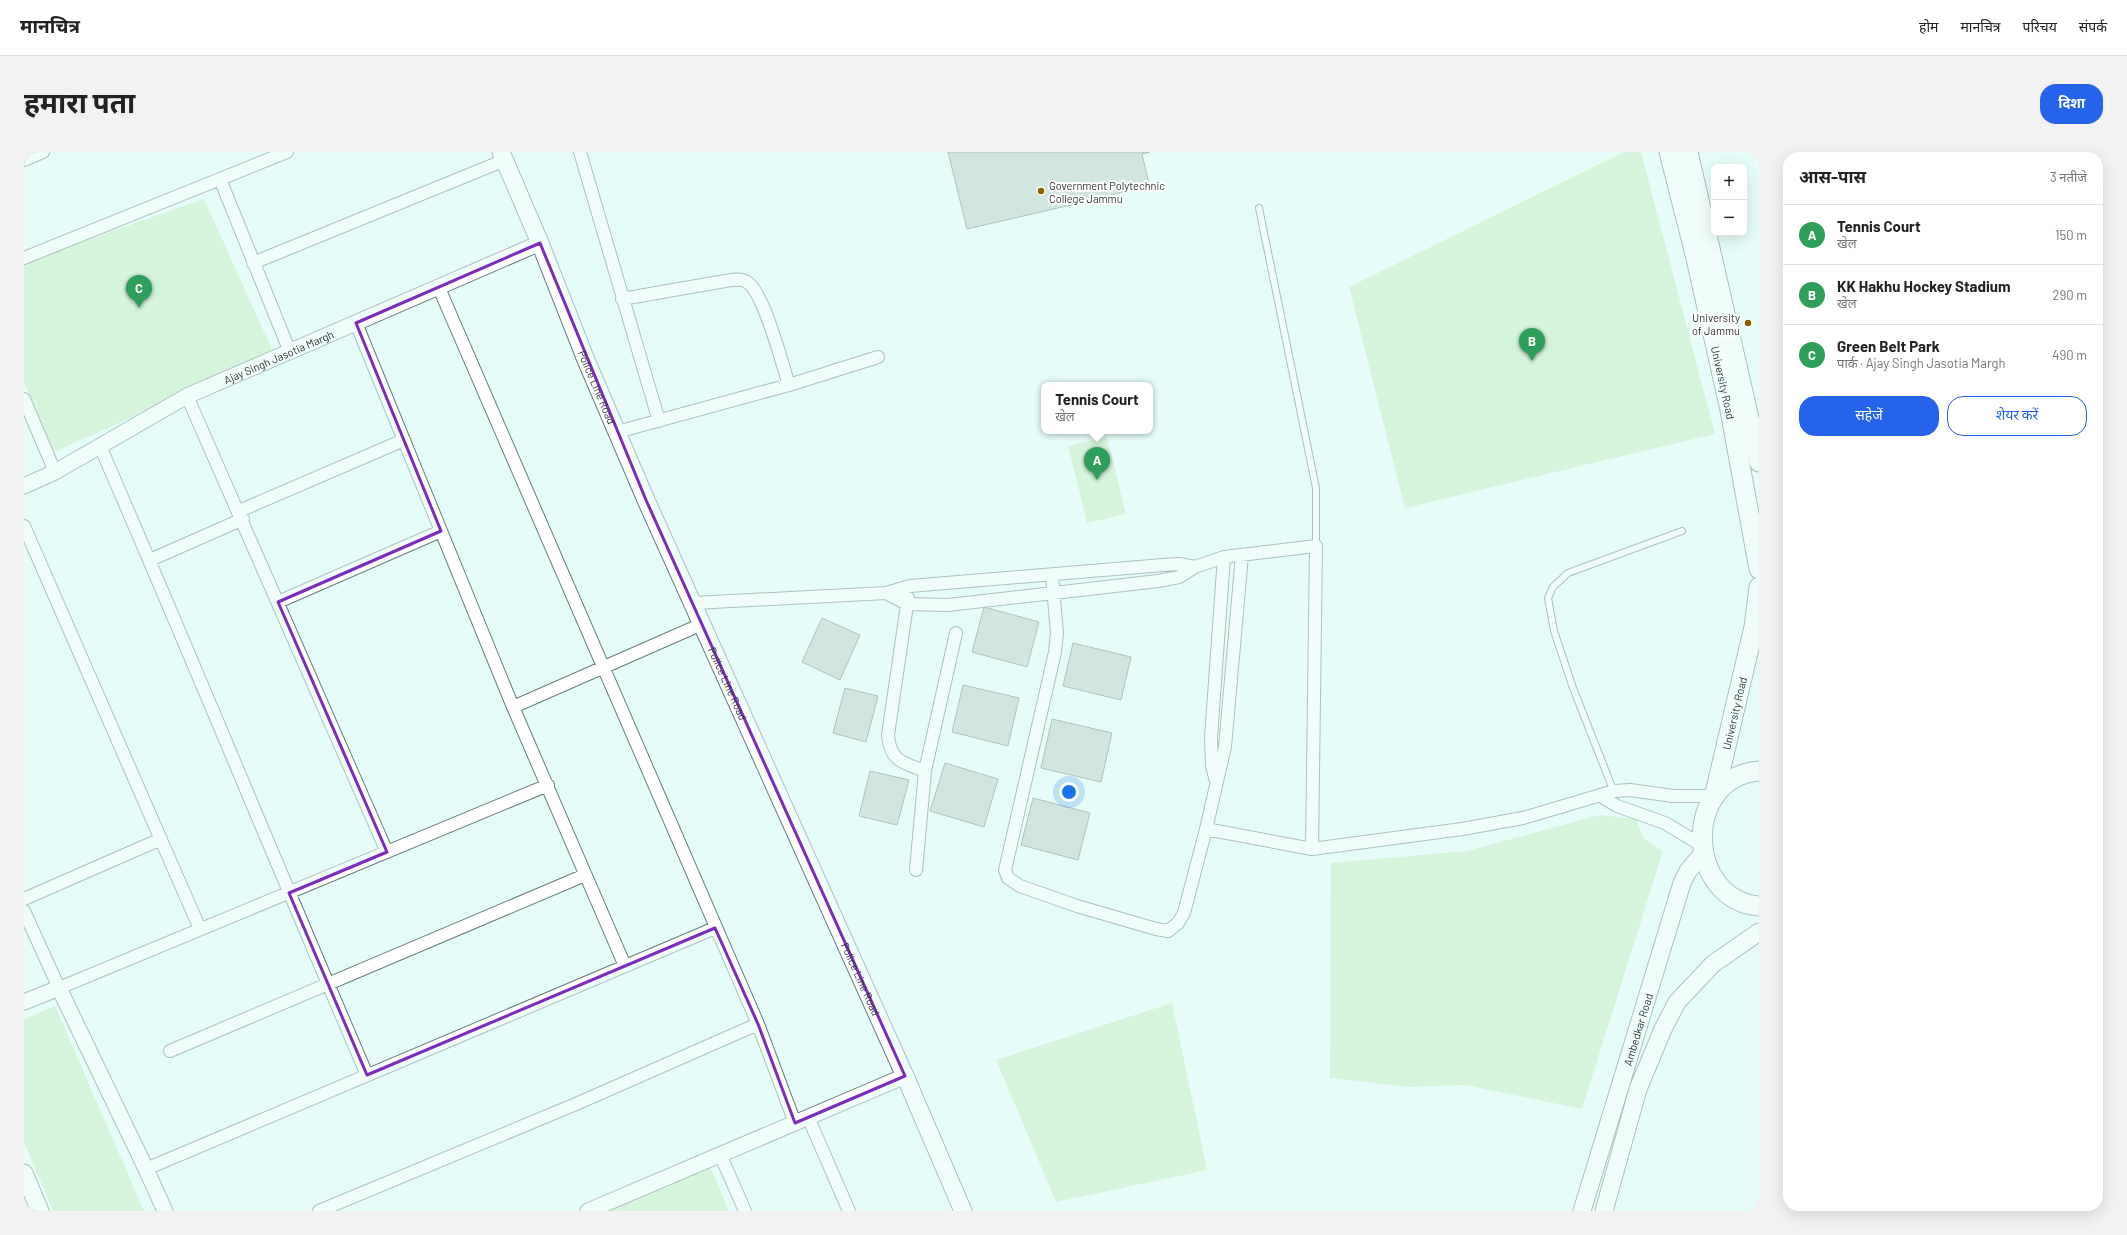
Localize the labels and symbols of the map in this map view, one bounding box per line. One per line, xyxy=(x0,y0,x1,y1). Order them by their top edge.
place label: Government Polytechnic College Jammu xyxy=(1049,179,1165,205)
marker: Government Polytechnic College Jammu xyxy=(1036,186,1046,196)
pin: C xyxy=(126,275,152,308)
place label: University of Jammu xyxy=(1692,311,1740,337)
marker: University of Jammu xyxy=(1743,318,1753,328)
street label: Ajay Singh Jasotia Margh xyxy=(221,327,335,386)
pin: B xyxy=(1519,328,1545,361)
street label: University Road xyxy=(1709,345,1738,420)
street label: Police Line Road xyxy=(576,348,619,426)
pin: A xyxy=(1084,447,1110,480)
street label: Police Line Road xyxy=(706,645,750,722)
street label: University Road xyxy=(1719,675,1749,751)
your location xyxy=(1059,782,1079,802)
street label: Police Line Road xyxy=(839,940,883,1017)
street label: Ambedkar Road xyxy=(1620,991,1655,1067)

